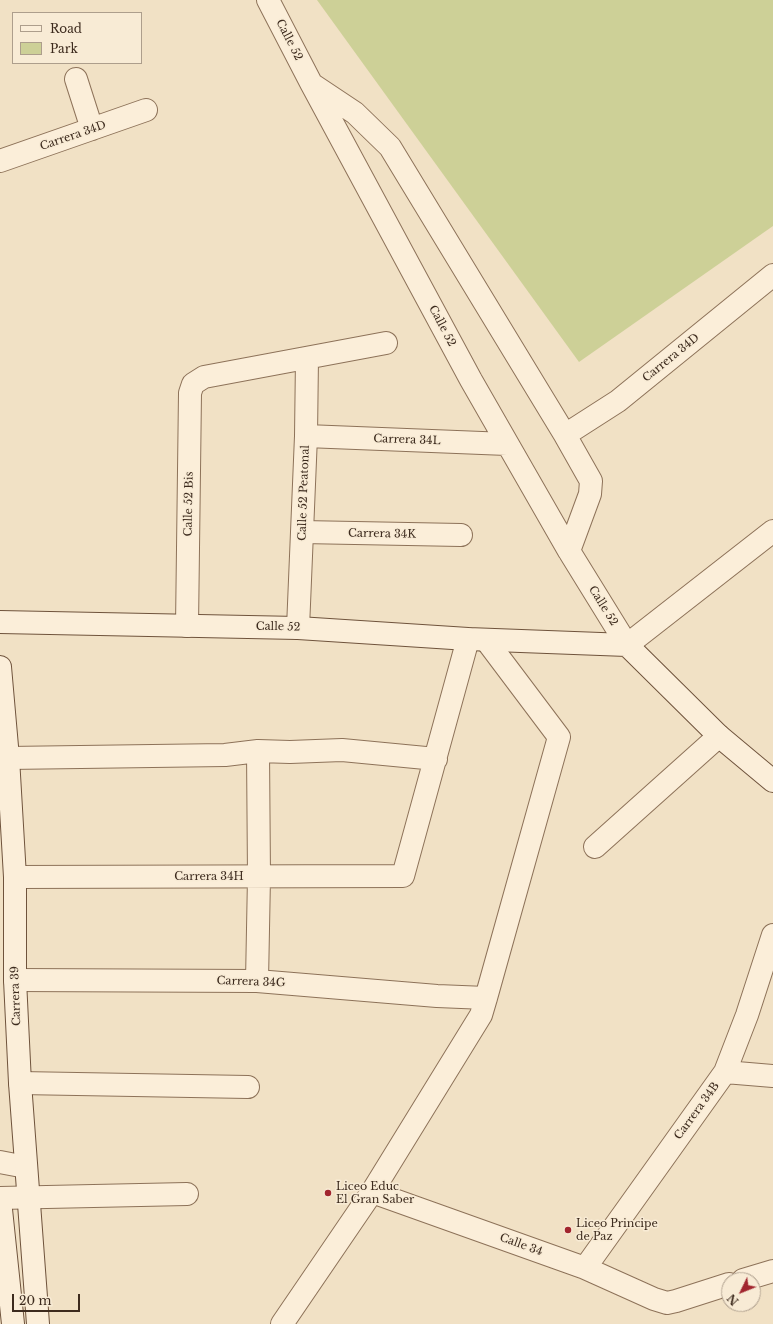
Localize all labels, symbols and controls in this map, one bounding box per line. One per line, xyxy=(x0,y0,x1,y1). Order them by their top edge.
legend xyxy=(12,12,142,64)
street label: Calle 52 xyxy=(273,17,305,63)
text: Road xyxy=(50,21,82,36)
text: Park xyxy=(50,41,78,56)
street label: Carrera 34D xyxy=(38,119,108,153)
street label: Calle 52 xyxy=(426,303,458,349)
street label: Carrera 34D xyxy=(640,331,702,385)
street label: Carrera 34L xyxy=(373,432,441,448)
street label: Calle 52 Peatonal xyxy=(296,445,312,541)
street label: Calle 52 Bis xyxy=(182,471,196,537)
street label: Carrera 34K xyxy=(348,527,416,541)
street label: Calle 52 xyxy=(586,584,620,628)
street label: Calle 52 xyxy=(256,620,300,634)
street label: Carrera 34H xyxy=(174,870,244,884)
street label: Carrera 39 xyxy=(8,966,24,1026)
street label: Carrera 34G xyxy=(216,974,286,990)
street label: Carrera 34B xyxy=(672,1080,722,1142)
place label: Liceo Educ El Gran Saber xyxy=(336,1180,414,1206)
marker: Liceo Educ El Gran Saber xyxy=(323,1188,333,1198)
place label: Liceo Principe de Paz xyxy=(576,1217,658,1243)
marker: Liceo Principe de Paz xyxy=(563,1225,573,1235)
street label: Calle 34 xyxy=(498,1231,544,1259)
north arrow xyxy=(721,1272,761,1312)
scale bar xyxy=(14,1286,82,1312)
text: N xyxy=(724,1291,742,1308)
text: 20 m xyxy=(19,1293,51,1308)

